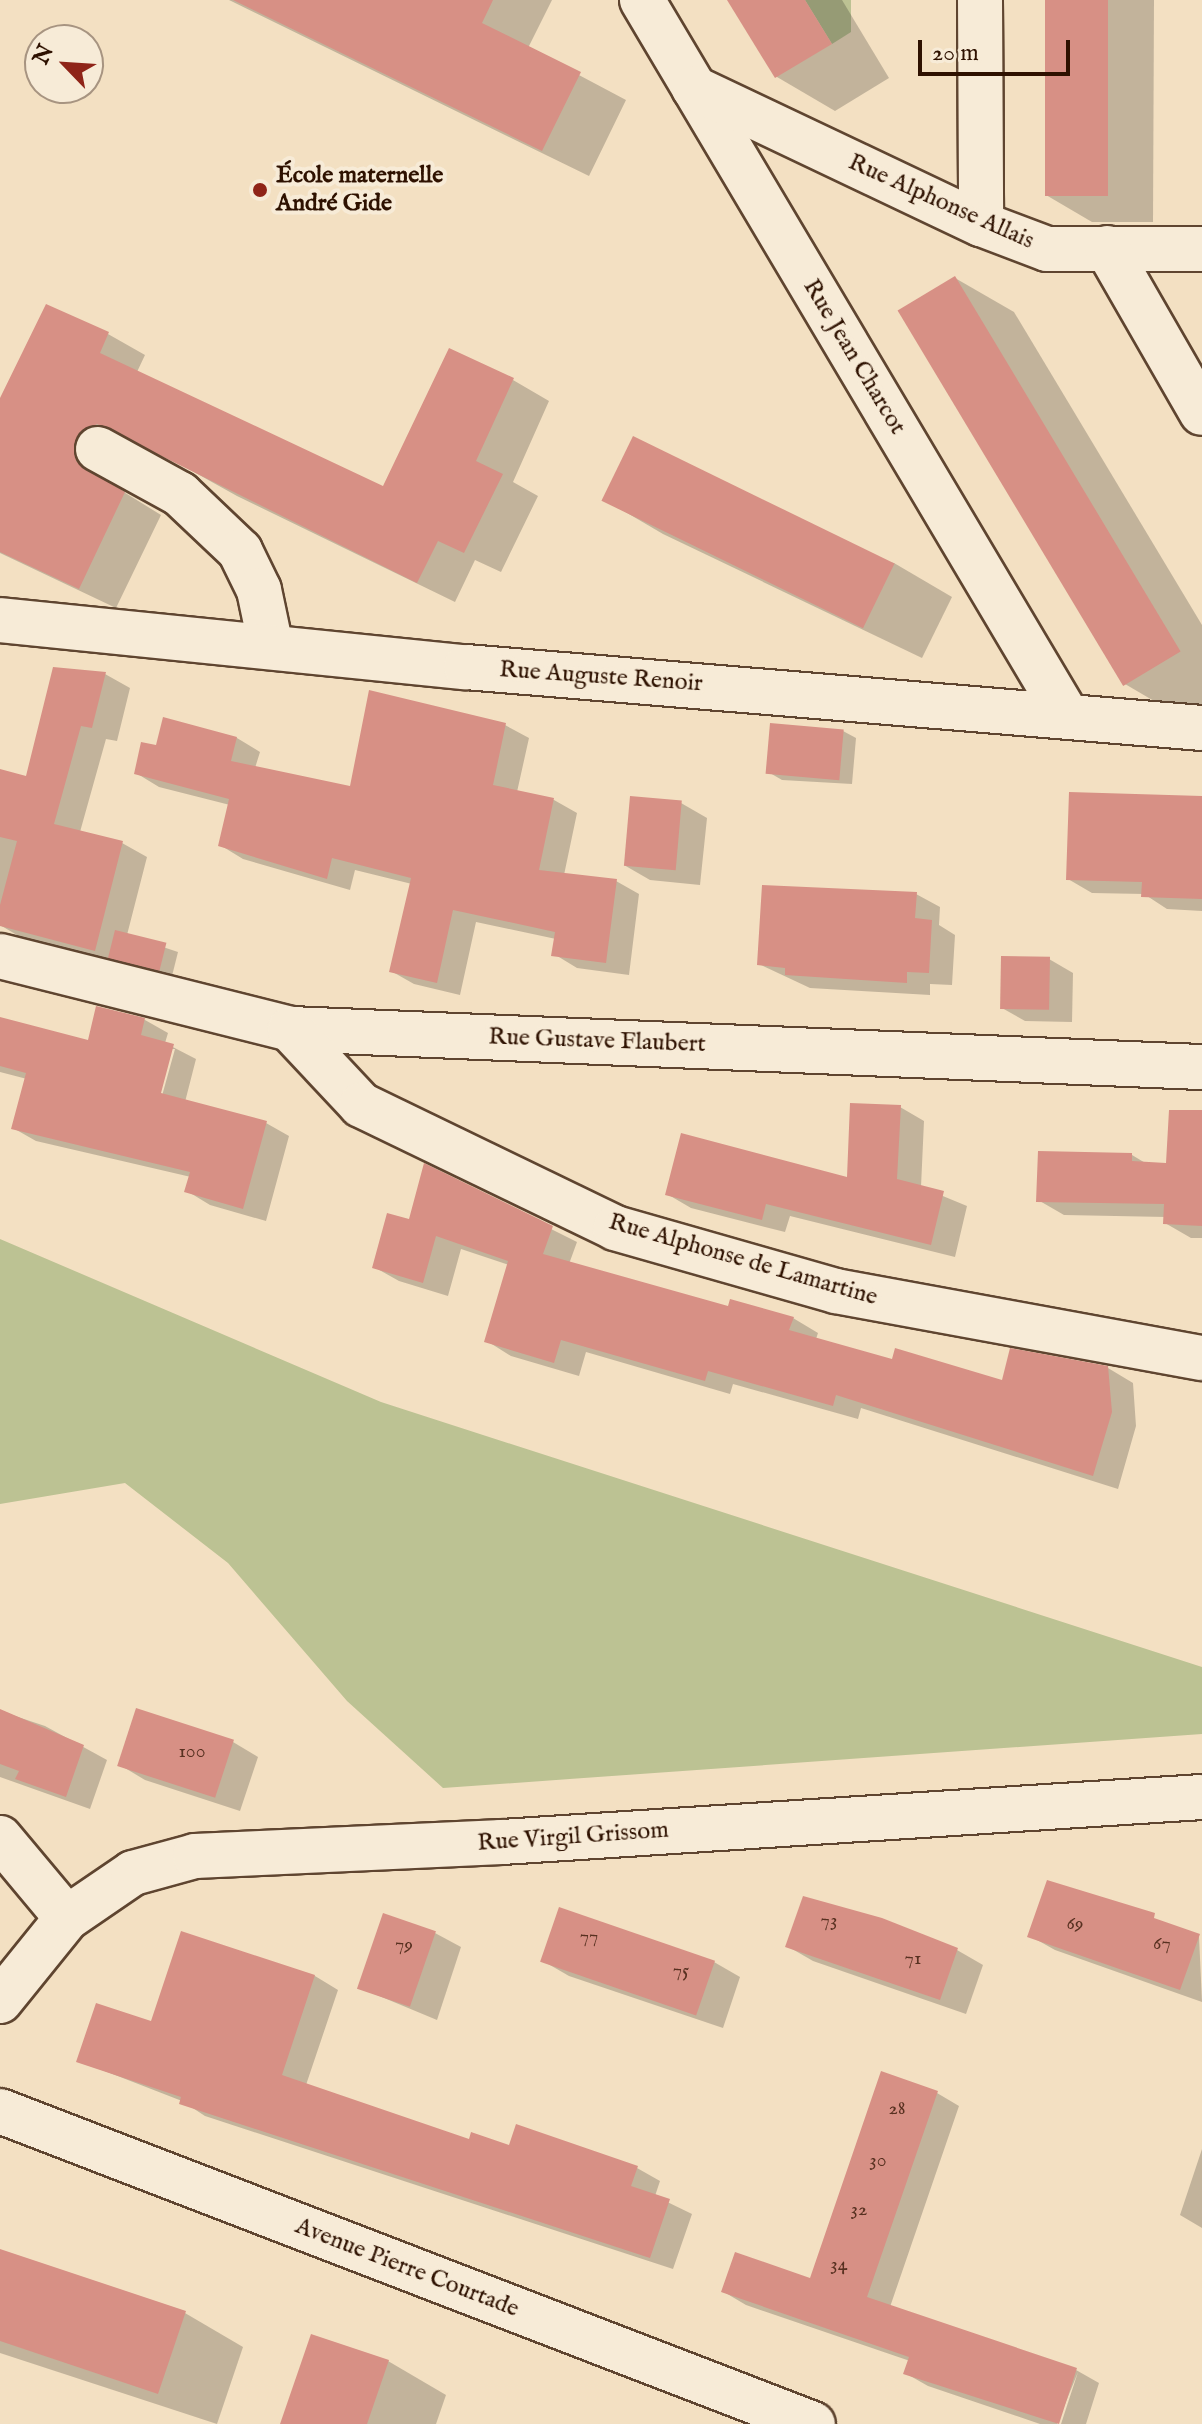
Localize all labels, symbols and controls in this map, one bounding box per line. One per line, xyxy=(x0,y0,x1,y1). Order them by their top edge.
north arrow xyxy=(24,24,104,104)
scale bar xyxy=(922,24,1074,74)
text: 20 m xyxy=(932,38,979,69)
text: N xyxy=(27,40,61,69)
street label: Rue Alphonse Allais xyxy=(844,148,1038,256)
place label: École maternelle André Gide xyxy=(276,162,443,218)
marker: École maternelle André Gide xyxy=(251,181,269,199)
street label: Rue Jean Charcot xyxy=(796,274,912,440)
street label: Rue Auguste Renoir xyxy=(498,656,704,698)
street label: Rue Gustave Flaubert xyxy=(488,1023,706,1059)
street label: Rue Alphonse de Lamartine xyxy=(605,1208,881,1312)
house number: 100 xyxy=(178,1739,206,1763)
street label: Rue Virgil Grissom xyxy=(476,1816,670,1858)
house number: 73 xyxy=(821,1908,837,1932)
house number: 69 xyxy=(1066,1911,1084,1935)
house number: 77 xyxy=(580,1924,598,1948)
house number: 67 xyxy=(1153,1931,1171,1955)
house number: 79 xyxy=(395,1932,413,1956)
house number: 71 xyxy=(905,1946,921,1970)
house number: 75 xyxy=(673,1958,689,1982)
house number: 28 xyxy=(888,2096,906,2120)
house number: 30 xyxy=(869,2148,887,2172)
house number: 32 xyxy=(851,2197,867,2221)
street label: Avenue Pierre Courtade xyxy=(291,2212,523,2324)
house number: 34 xyxy=(830,2252,848,2276)

